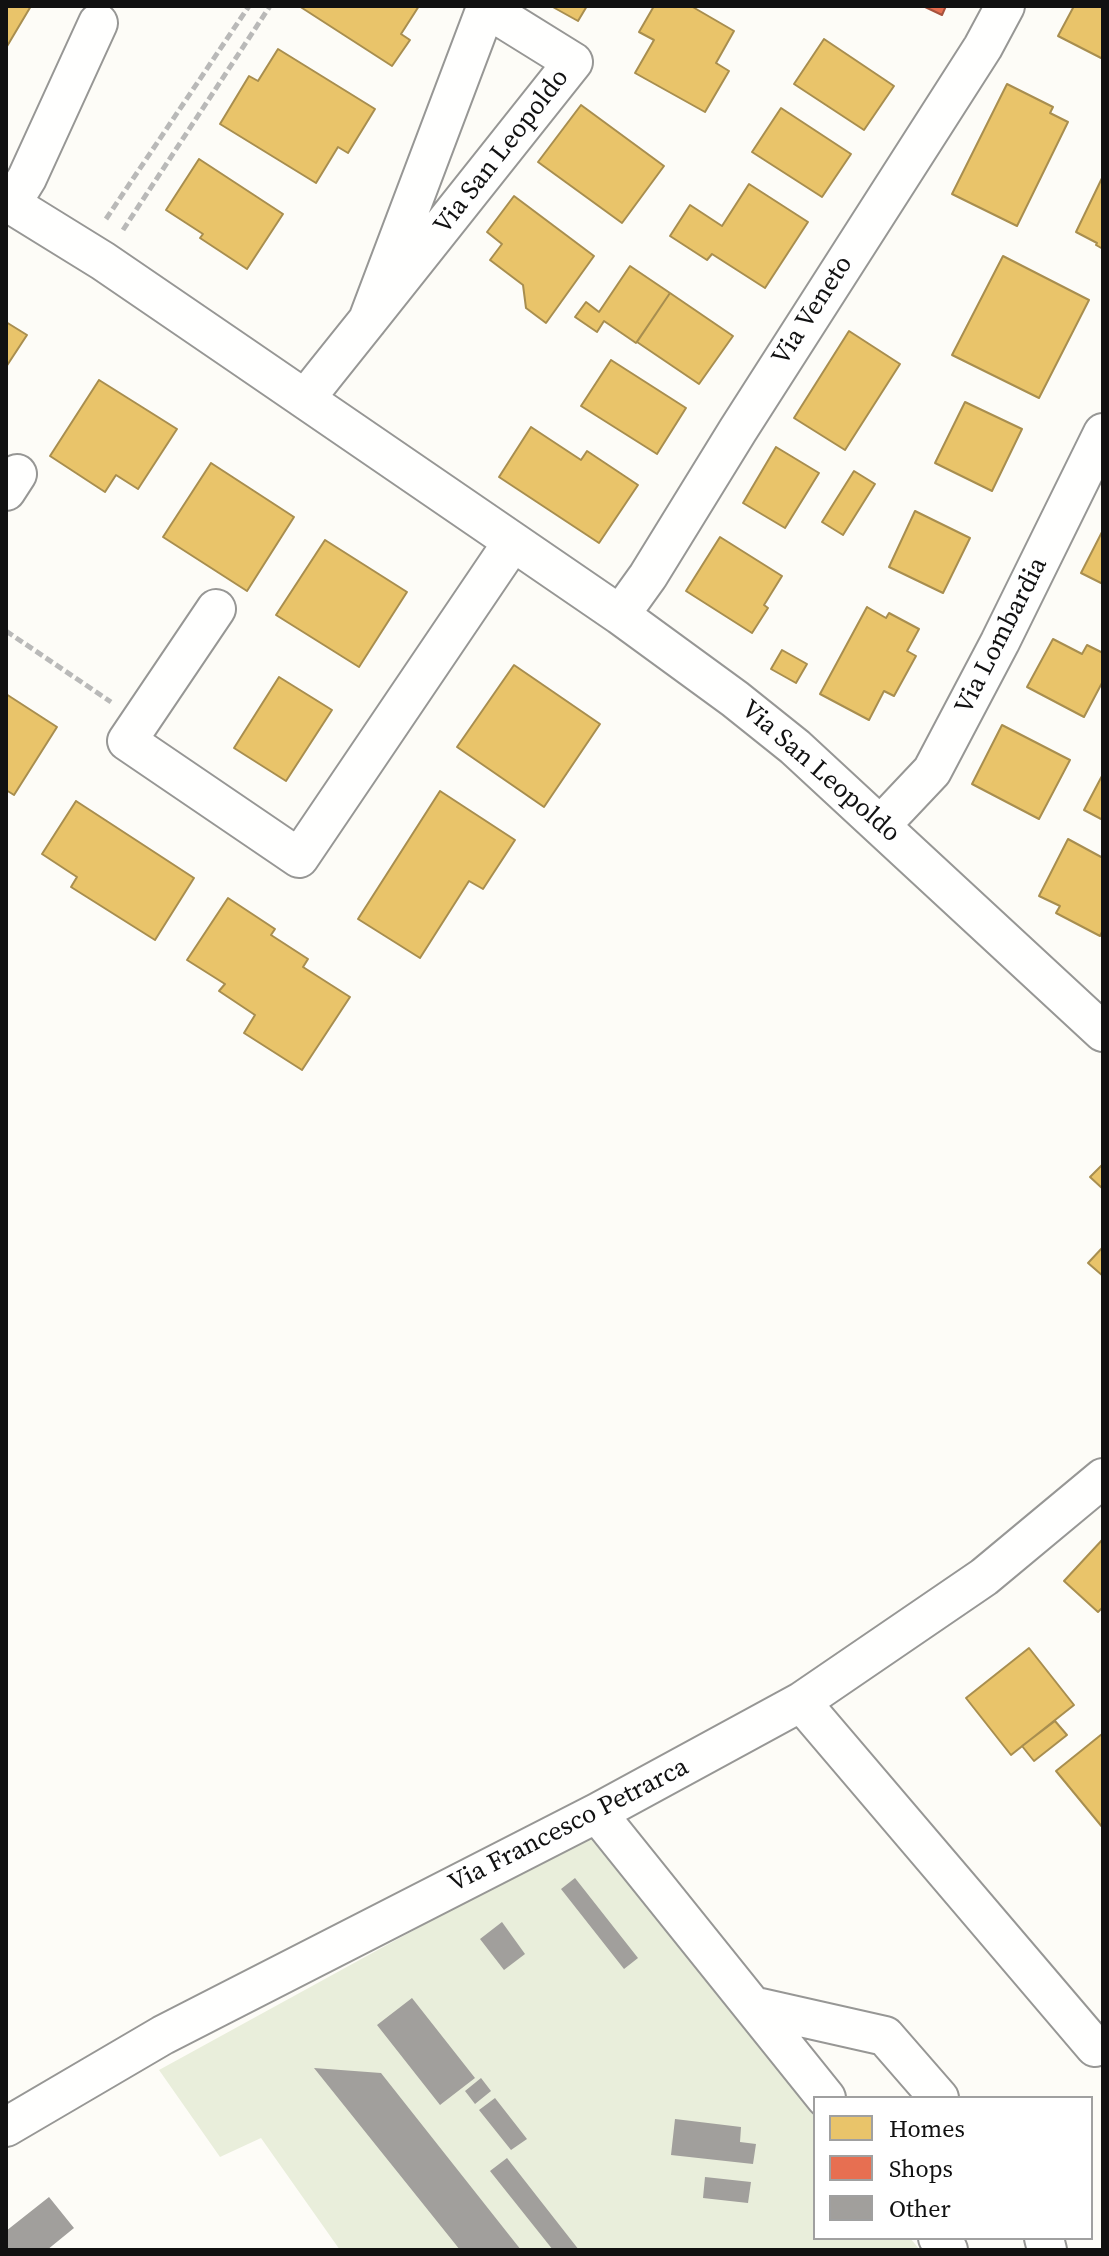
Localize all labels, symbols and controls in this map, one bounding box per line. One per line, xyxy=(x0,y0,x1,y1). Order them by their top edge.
street label: Via San Leopoldo xyxy=(428,63,576,241)
street label: Via Veneto xyxy=(766,250,860,372)
street label: Via Lombardia xyxy=(949,552,1055,720)
street label: Via San Leopoldo xyxy=(734,694,906,850)
street label: Via Francesco Petrarca xyxy=(444,1752,694,1900)
legend xyxy=(813,2096,1093,2240)
text: Homes xyxy=(889,2112,965,2145)
text: Shops xyxy=(889,2152,953,2185)
text: Other xyxy=(889,2192,951,2225)

